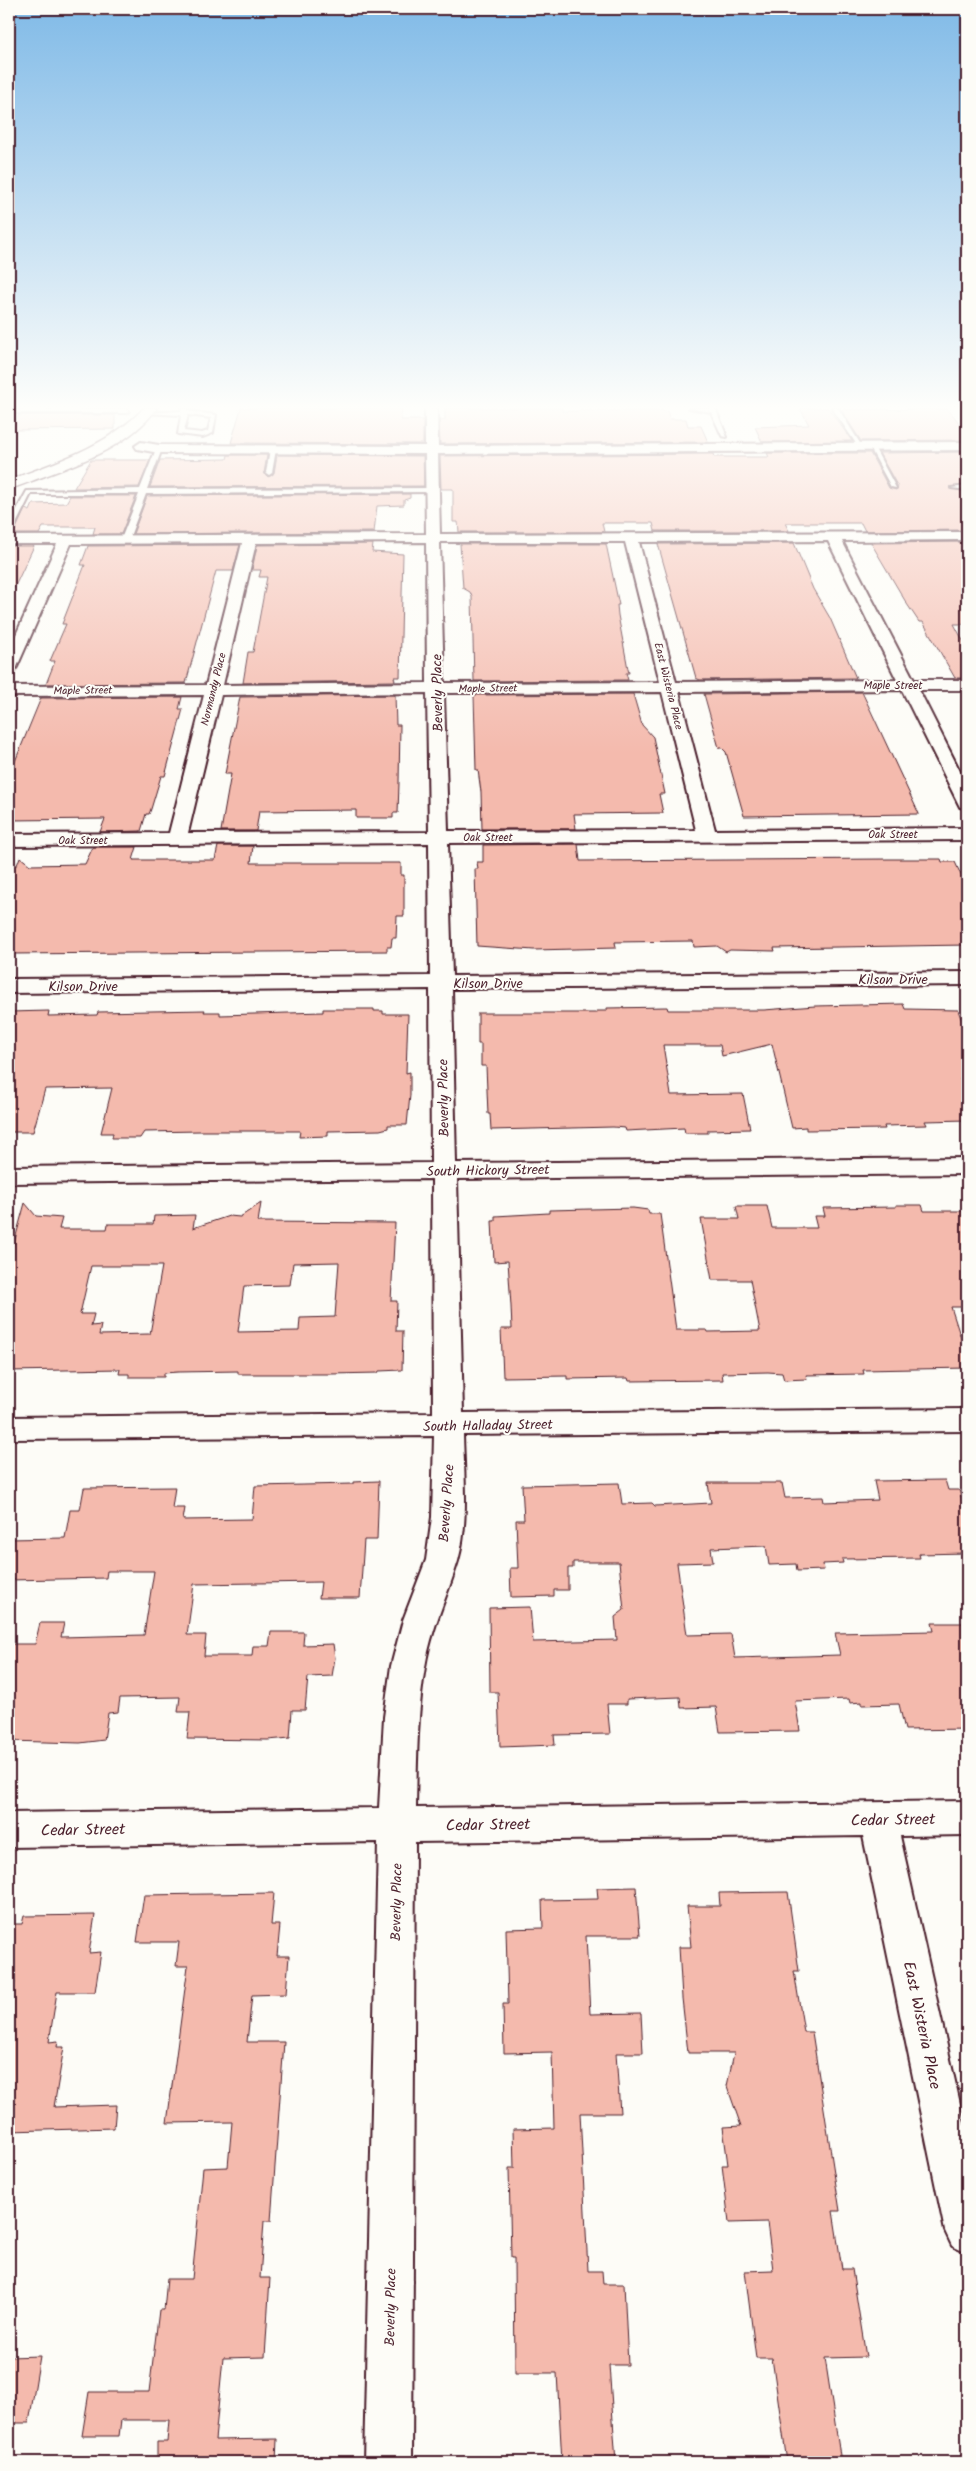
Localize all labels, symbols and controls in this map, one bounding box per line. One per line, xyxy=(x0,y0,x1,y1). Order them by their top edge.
street label: East Wisteria Place xyxy=(648,641,688,732)
street label: Normandy Place xyxy=(196,651,232,728)
street label: Beverly Place xyxy=(426,653,450,732)
street label: Maple Street xyxy=(863,677,923,695)
street label: Maple Street xyxy=(458,679,518,699)
street label: Maple Street xyxy=(53,681,113,701)
street label: Oak Street xyxy=(868,826,918,844)
street label: Oak Street xyxy=(463,829,513,847)
street label: Oak Street xyxy=(58,832,108,850)
street label: Kilson Drive xyxy=(858,969,929,991)
street label: Kilson Drive xyxy=(453,973,524,995)
street label: Kilson Drive xyxy=(48,976,119,998)
street label: Beverly Place xyxy=(432,1058,456,1137)
street label: South Hickory Street xyxy=(426,1159,550,1183)
street label: South Halladay Street xyxy=(423,1414,554,1438)
street label: Beverly Place xyxy=(433,1463,461,1543)
street label: Cedar Street xyxy=(851,1807,936,1834)
street label: Cedar Street xyxy=(446,1812,531,1839)
street label: Cedar Street xyxy=(41,1817,126,1844)
street label: Beverly Place xyxy=(385,1862,409,1941)
street label: East Wisteria Place xyxy=(896,1959,947,2092)
street label: Beverly Place xyxy=(379,2267,403,2346)

